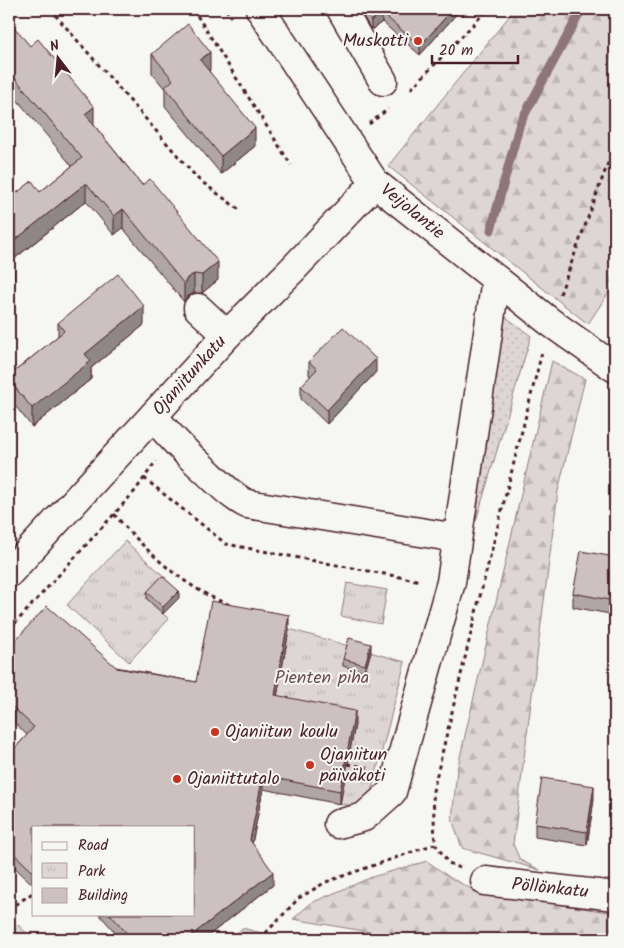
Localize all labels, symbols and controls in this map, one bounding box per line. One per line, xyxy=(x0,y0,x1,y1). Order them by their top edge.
place label: Muskotti xyxy=(343,27,409,56)
north arrow xyxy=(32,32,82,82)
scale bar xyxy=(432,32,518,64)
text: N xyxy=(47,35,62,58)
marker: Muskotti xyxy=(412,35,424,47)
text: 20 m xyxy=(439,39,473,63)
street label: Veijolantie xyxy=(373,177,451,247)
street label: Ojaniitunkatu xyxy=(146,329,234,423)
park label: Pienten piha xyxy=(275,664,369,693)
place label: Ojaniitun koulu xyxy=(225,718,338,747)
marker: Ojaniitun koulu xyxy=(209,726,221,738)
place label: Ojaniitun päiväkoti xyxy=(319,741,387,791)
marker: Ojaniitun päiväkoti xyxy=(304,759,316,771)
place label: Ojaniittutalo xyxy=(187,765,280,794)
marker: Ojaniittutalo xyxy=(171,773,183,785)
legend xyxy=(32,826,195,916)
text: Road xyxy=(78,834,109,858)
text: Park xyxy=(78,860,106,884)
street label: Pöllönkatu xyxy=(510,871,590,907)
text: Building xyxy=(78,884,128,908)

